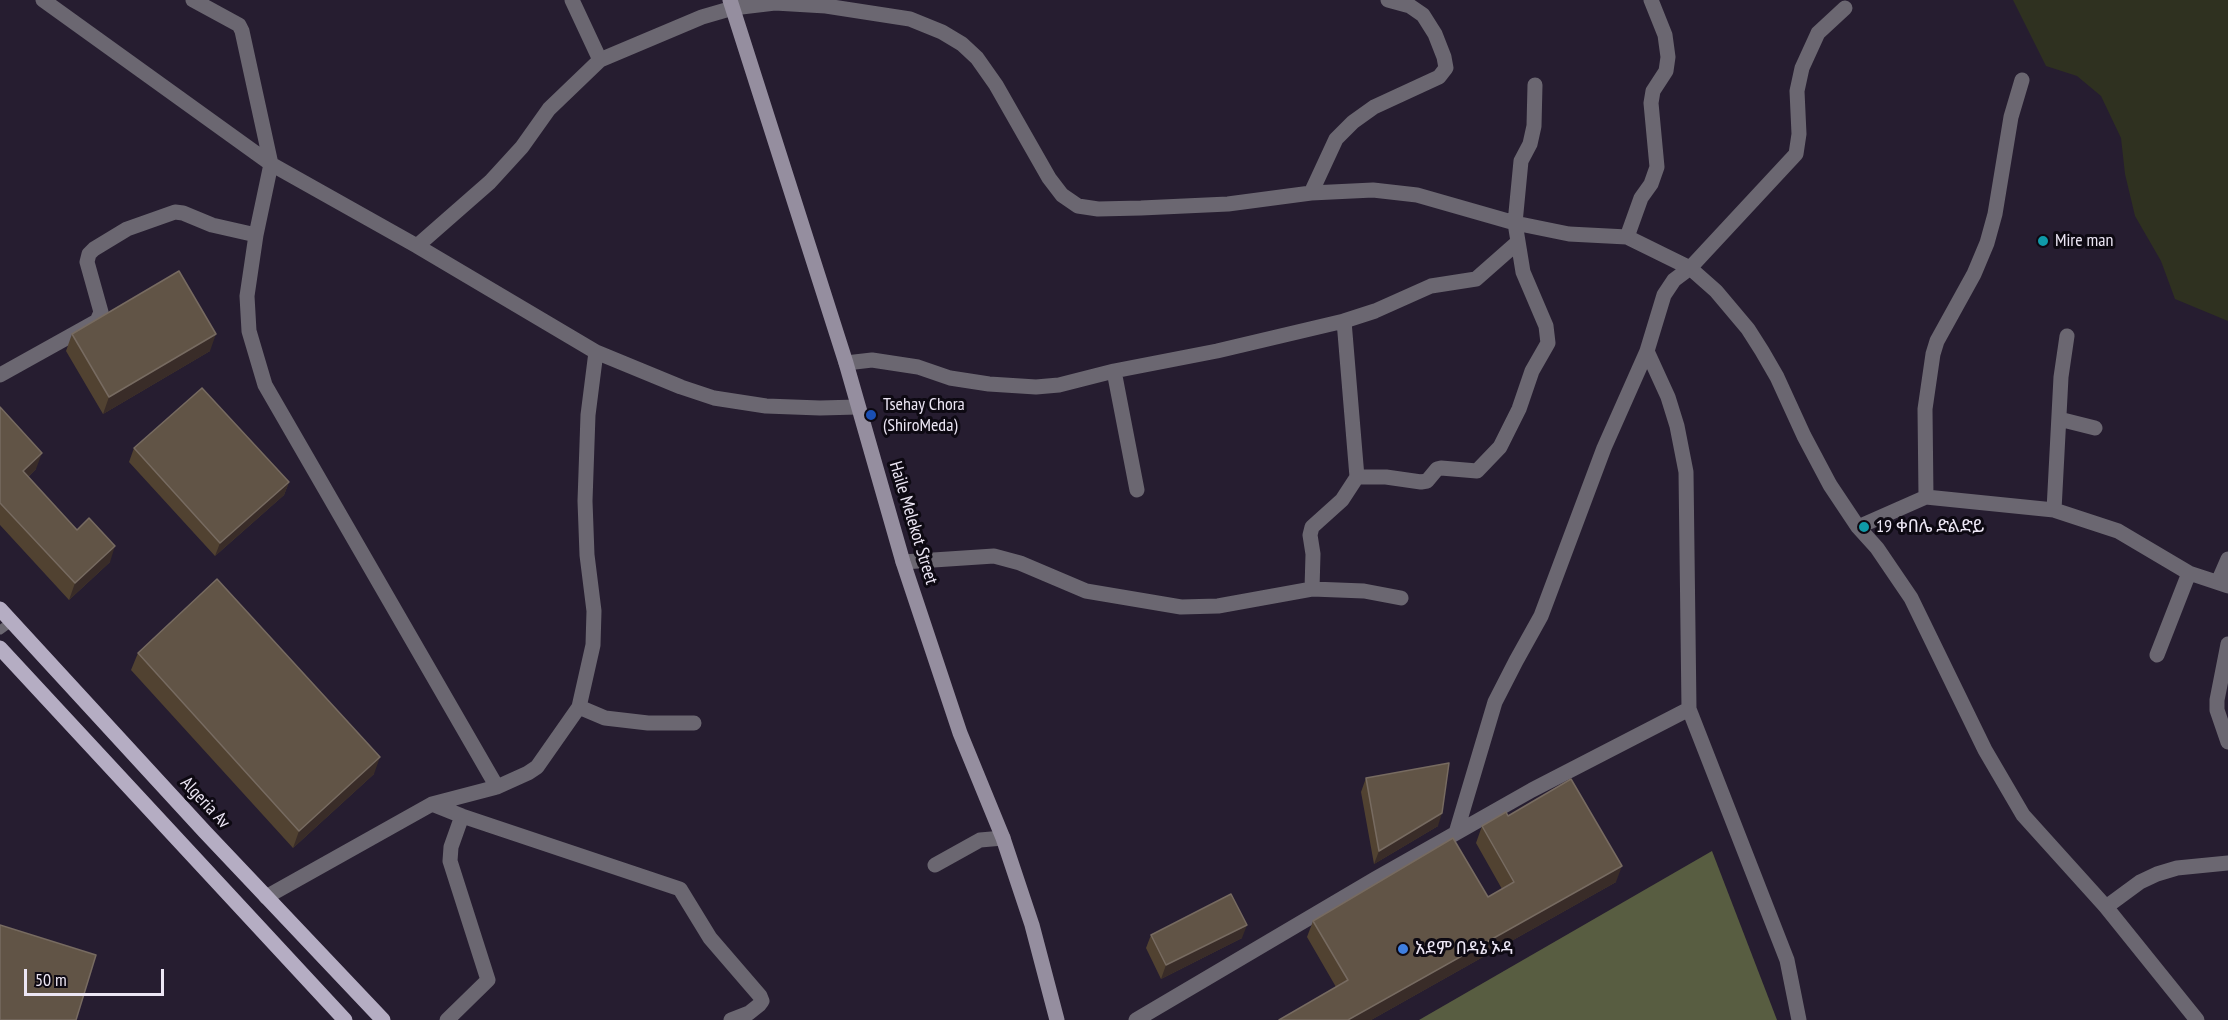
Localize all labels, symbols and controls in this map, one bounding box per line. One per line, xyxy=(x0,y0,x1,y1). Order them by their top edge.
place label: Mire man xyxy=(2055,230,2113,252)
marker: Mire man xyxy=(2036,234,2050,248)
place label: Tsehay Chora (ShiroMeda) xyxy=(883,394,965,436)
marker: Tsehay Chora (ShiroMeda) xyxy=(864,408,878,422)
street label: Haile Melekot Street xyxy=(884,459,942,587)
place label: 19 ቀበሌ ድልድይ xyxy=(1876,516,1985,538)
marker: 19 ቀበሌ ድልድይ xyxy=(1857,520,1871,534)
street label: Algeria Av xyxy=(176,773,234,833)
place label: አደም በዳኔ ኦዳ xyxy=(1415,938,1514,960)
marker: አደም በዳኔ ኦዳ xyxy=(1396,942,1410,956)
scale bar xyxy=(27,957,166,995)
text: 50 m xyxy=(35,968,67,991)

